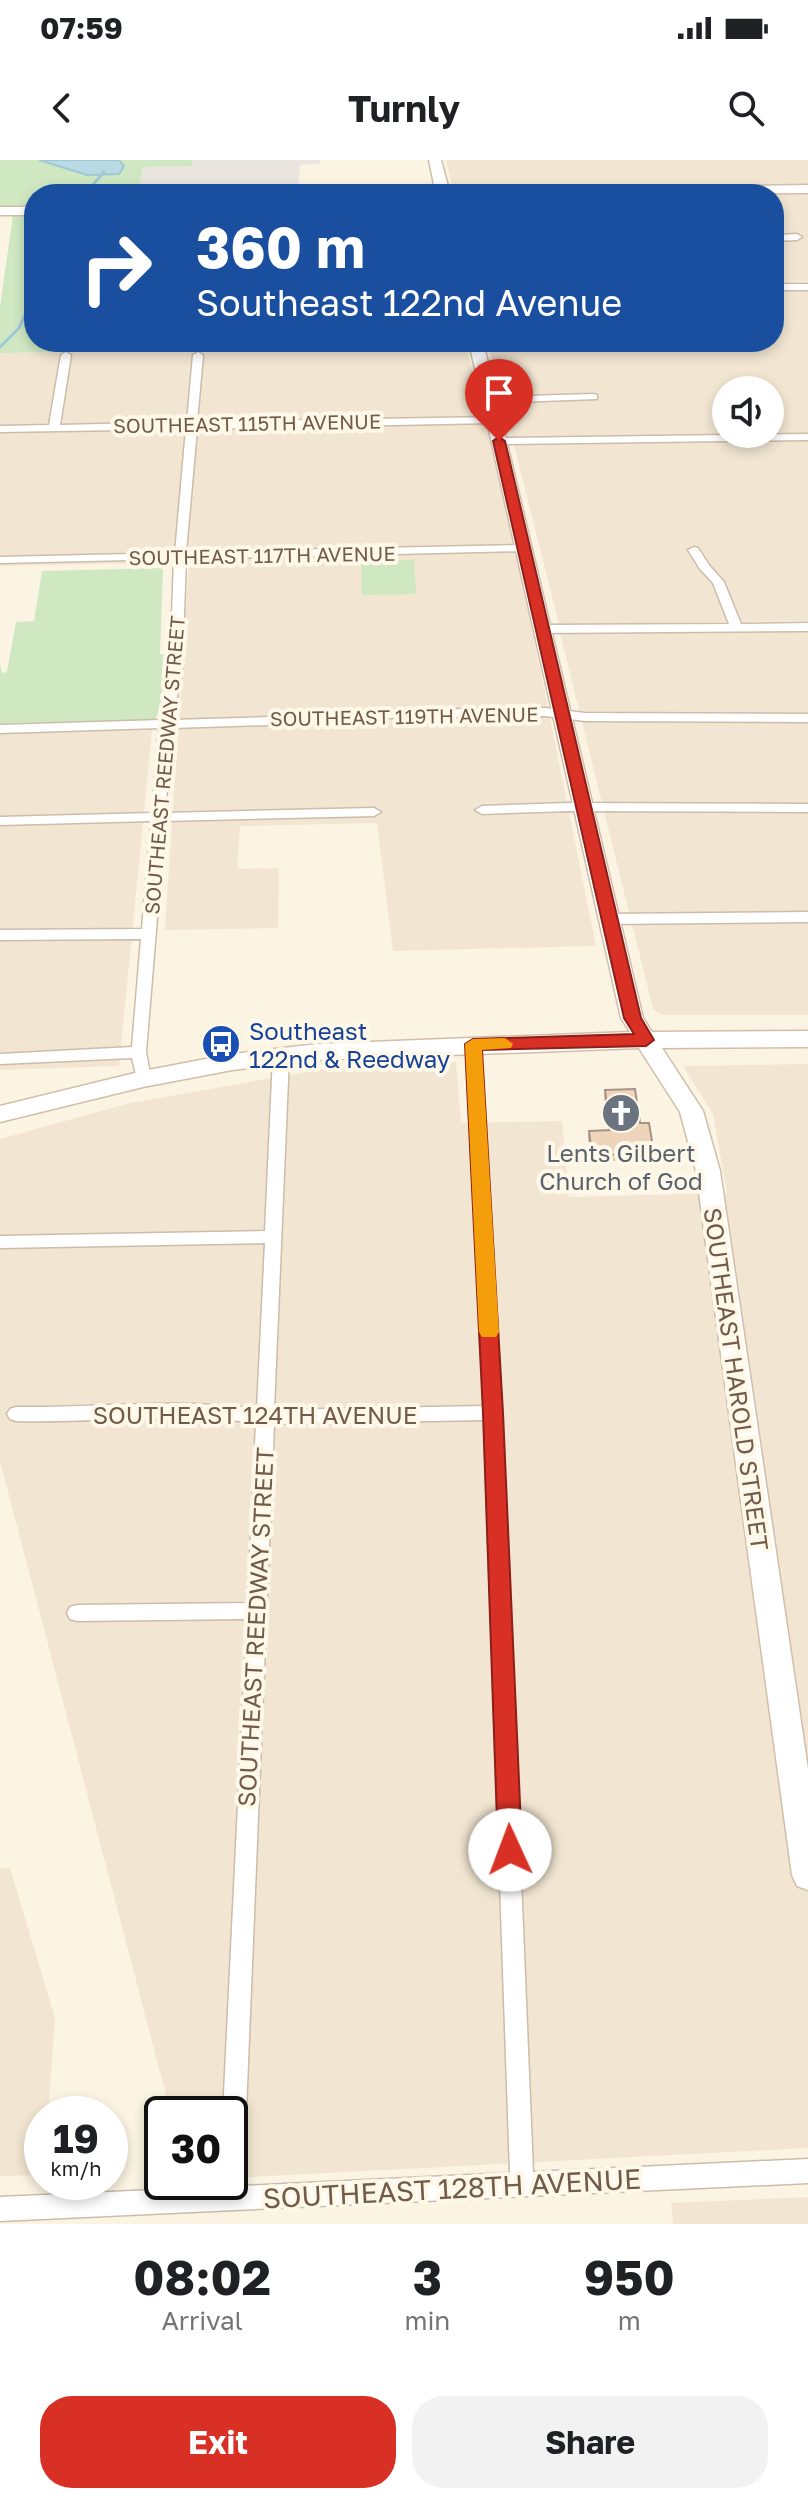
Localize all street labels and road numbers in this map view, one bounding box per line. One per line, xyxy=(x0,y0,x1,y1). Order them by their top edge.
street label: SOUTHEAST 115TH AVENUE xyxy=(113,409,381,437)
street label: SOUTHEAST 117TH AVENUE xyxy=(128,541,396,569)
street label: SOUTHEAST REEDWAY STREET xyxy=(139,615,189,915)
street label: SOUTHEAST 119TH AVENUE xyxy=(270,702,538,730)
street label: SOUTHEAST HAROLD STREET xyxy=(699,1206,775,1552)
street label: SOUTHEAST 124TH AVENUE xyxy=(93,1400,417,1429)
street label: SOUTHEAST REEDWAY STREET xyxy=(231,1446,279,1807)
street label: SOUTHEAST 128TH AVENUE xyxy=(262,2162,642,2214)

